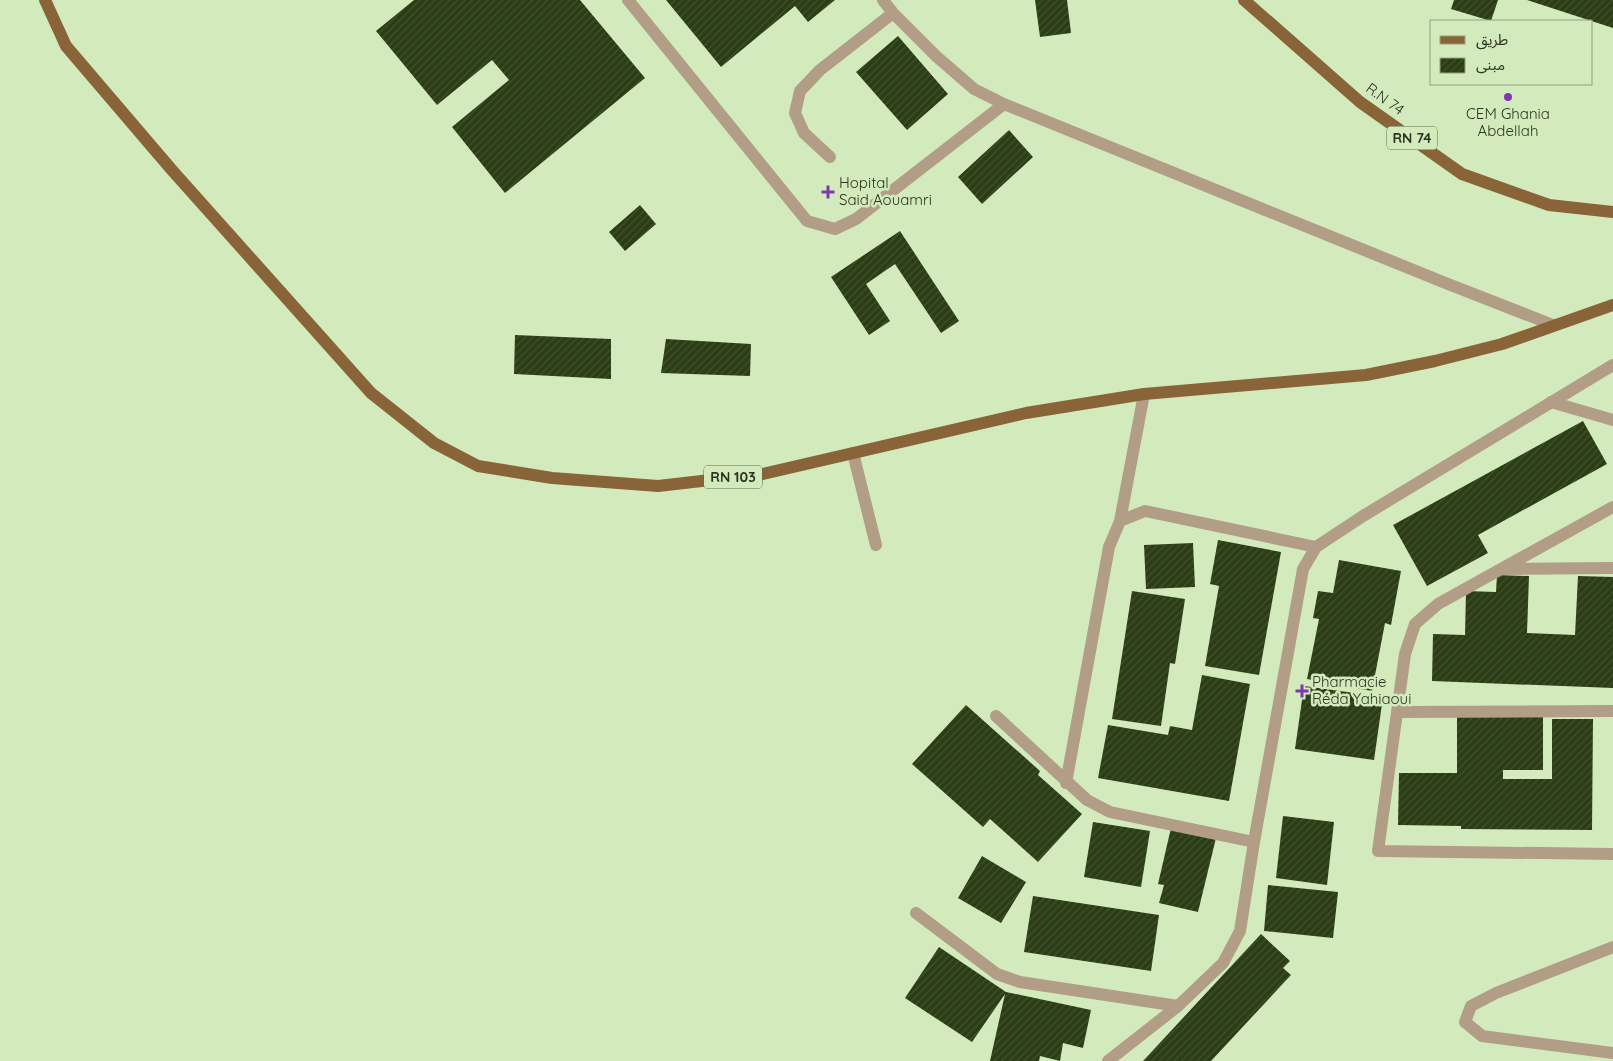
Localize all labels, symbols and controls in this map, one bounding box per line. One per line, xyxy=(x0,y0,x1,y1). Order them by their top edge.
legend xyxy=(1430,20,1593,85)
text: طريق xyxy=(1476,30,1508,50)
text: مبنى xyxy=(1476,55,1505,74)
street label: R.N 74 xyxy=(1362,78,1408,119)
marker: CEM Ghania Abdellah xyxy=(1502,91,1514,103)
place label: CEM Ghania Abdellah xyxy=(1466,104,1550,140)
road number: RN 74 xyxy=(1387,126,1437,150)
place label: Hopital Said Aouamri xyxy=(839,173,932,209)
marker: Hopital Said Aouamri xyxy=(821,185,835,199)
road number: RN 103 xyxy=(704,466,762,488)
place label: Pharmacie Réda Yahiaoui xyxy=(1312,672,1411,708)
marker: Pharmacie Réda Yahiaoui xyxy=(1296,685,1308,697)

